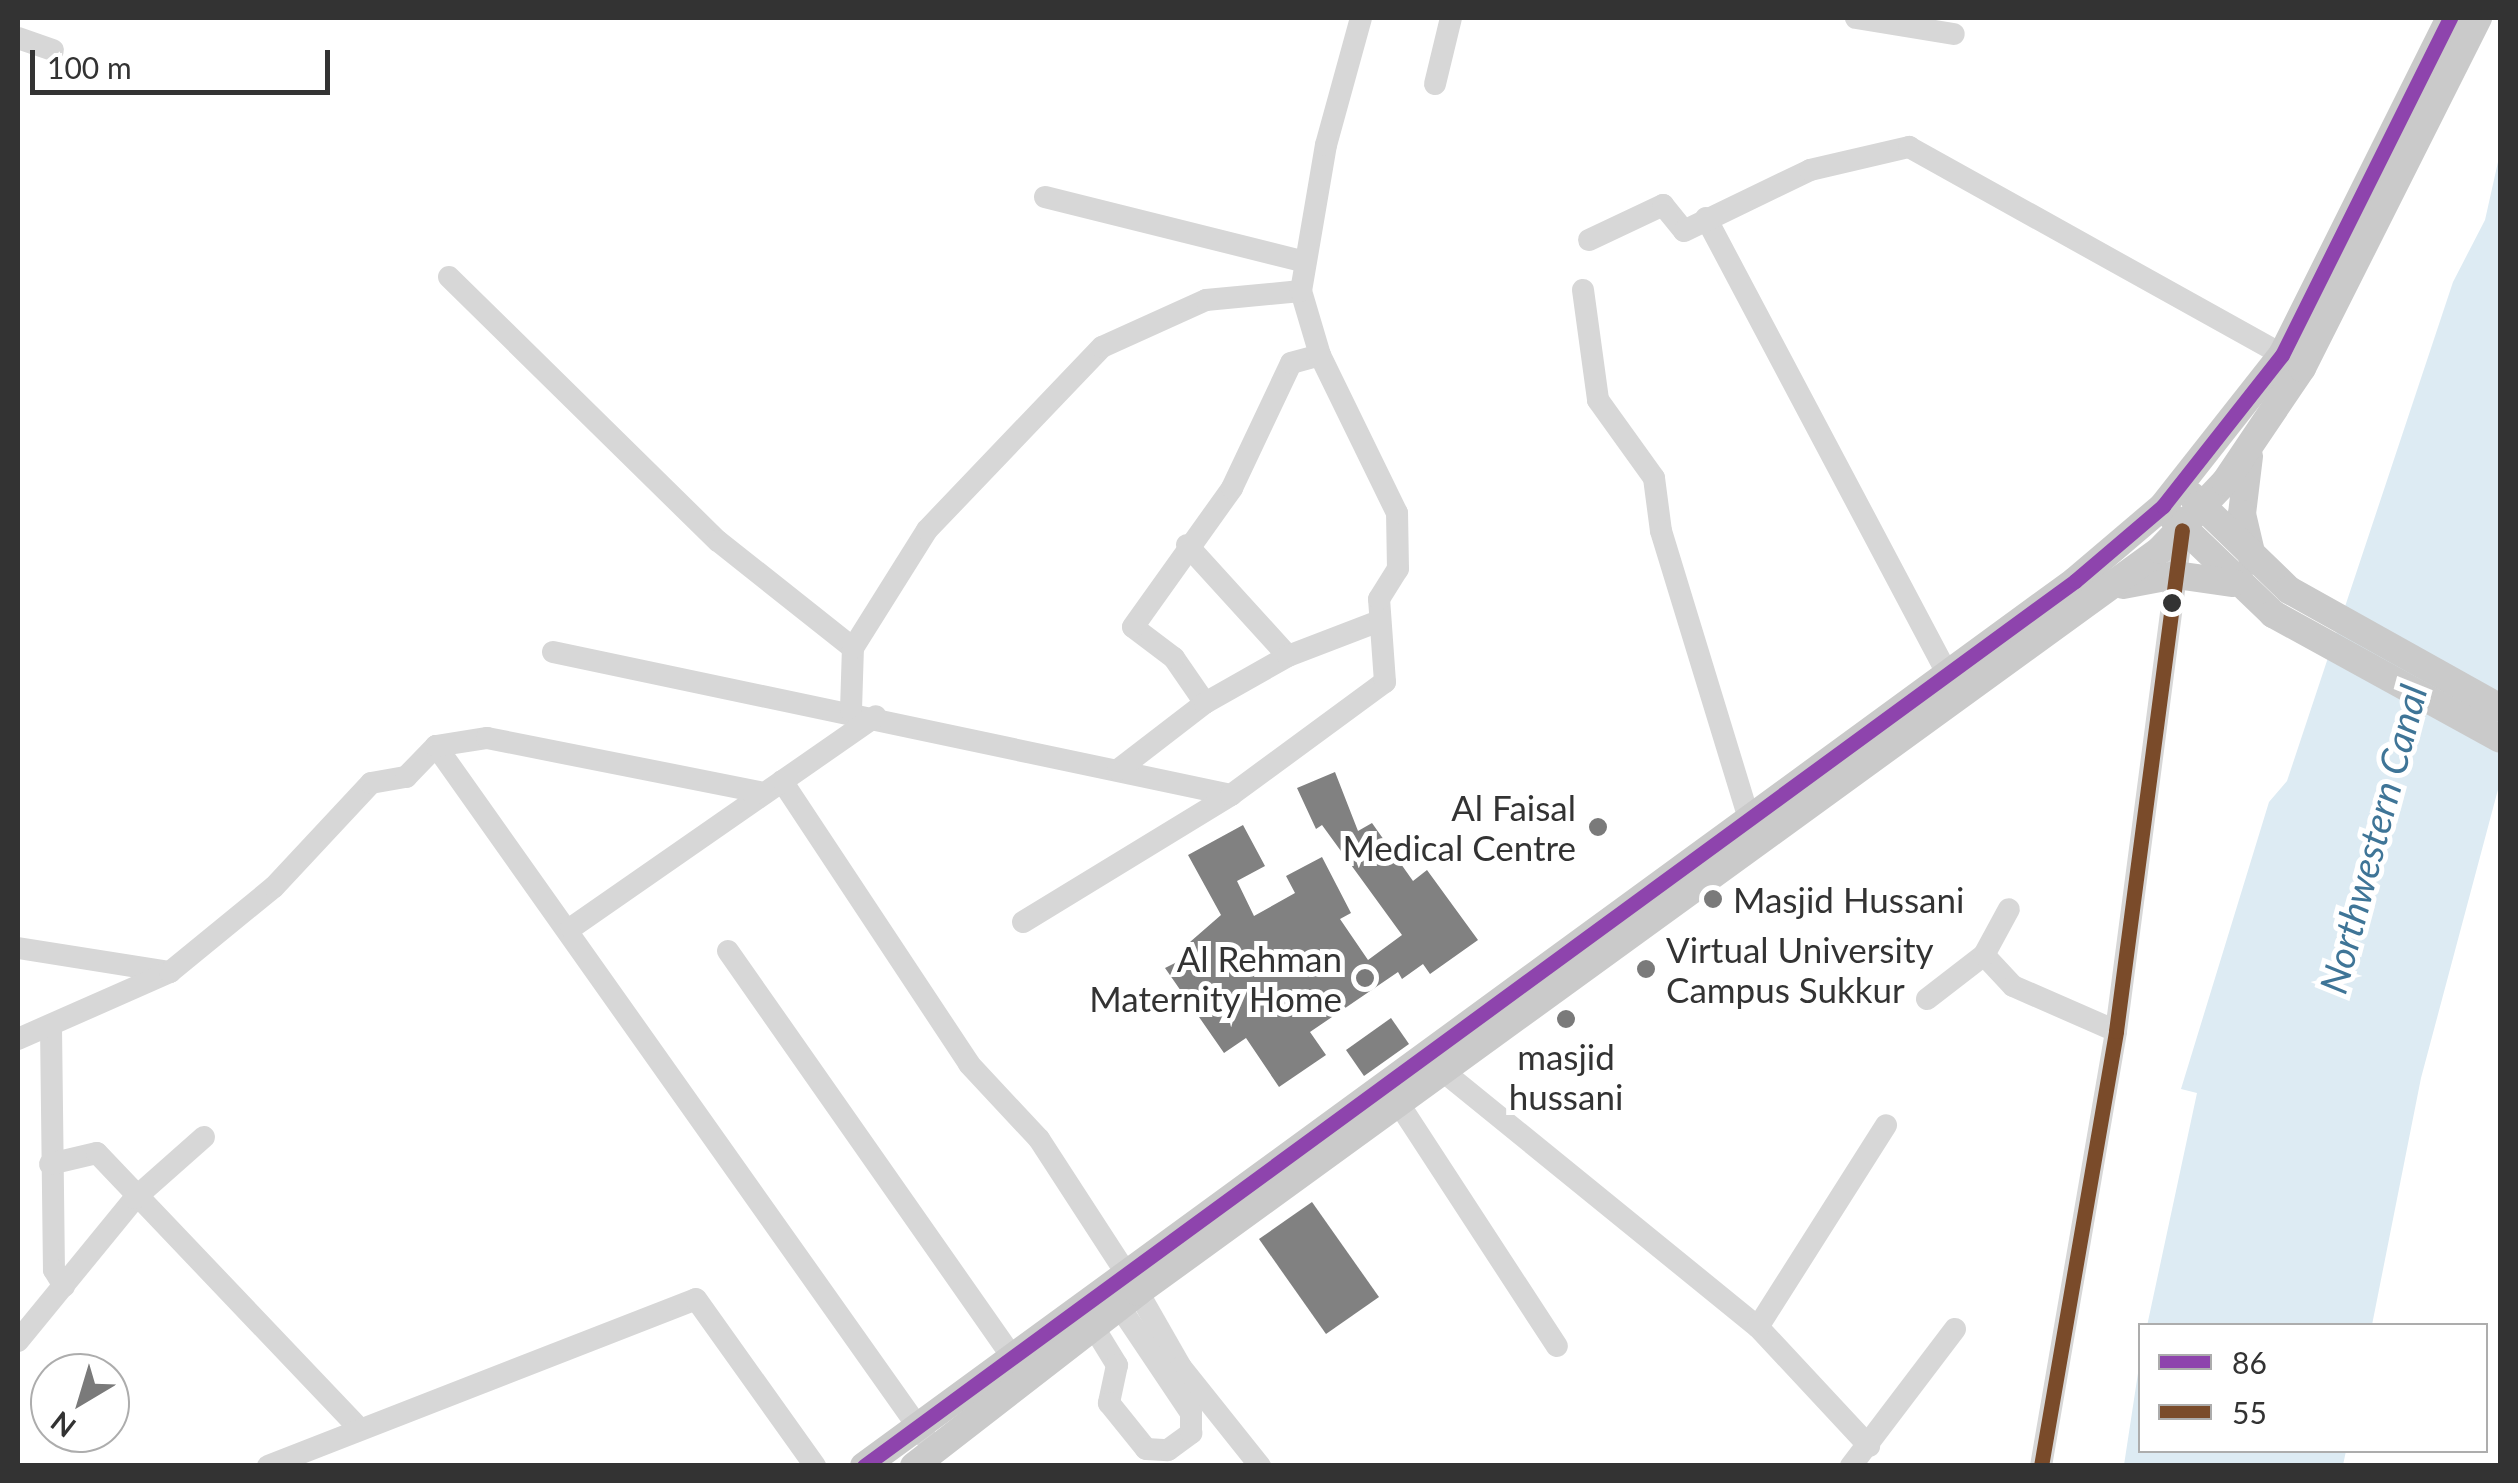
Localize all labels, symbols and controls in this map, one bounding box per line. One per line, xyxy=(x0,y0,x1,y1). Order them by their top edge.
scale bar xyxy=(35,30,335,92)
text: 100 m xyxy=(47,49,132,85)
unlabelled marker xyxy=(2162,593,2182,613)
water label: Northwestern Canal xyxy=(2310,680,2436,998)
place label: Al Faisal Medical Centre xyxy=(1342,786,1576,868)
marker: Al Faisal Medical Centre xyxy=(1585,814,1611,840)
place label: Masjid Hussani xyxy=(1733,878,1964,920)
marker: Masjid Hussani xyxy=(1702,888,1724,910)
place label: Virtual University Campus Sukkur xyxy=(1666,928,1933,1010)
place label: Al Rehman Maternity Home xyxy=(1088,937,1342,1019)
marker: Virtual University Campus Sukkur xyxy=(1635,958,1657,980)
marker: Al Rehman Maternity Home xyxy=(1352,965,1378,991)
marker: masjid hussani xyxy=(1555,1008,1577,1030)
place label: masjid hussani xyxy=(1509,1035,1623,1117)
legend xyxy=(2138,1323,2488,1453)
text: 86 xyxy=(2232,1344,2267,1380)
north arrow xyxy=(30,1353,130,1453)
text: 55 xyxy=(2232,1394,2267,1430)
text: N xyxy=(44,1405,82,1445)

